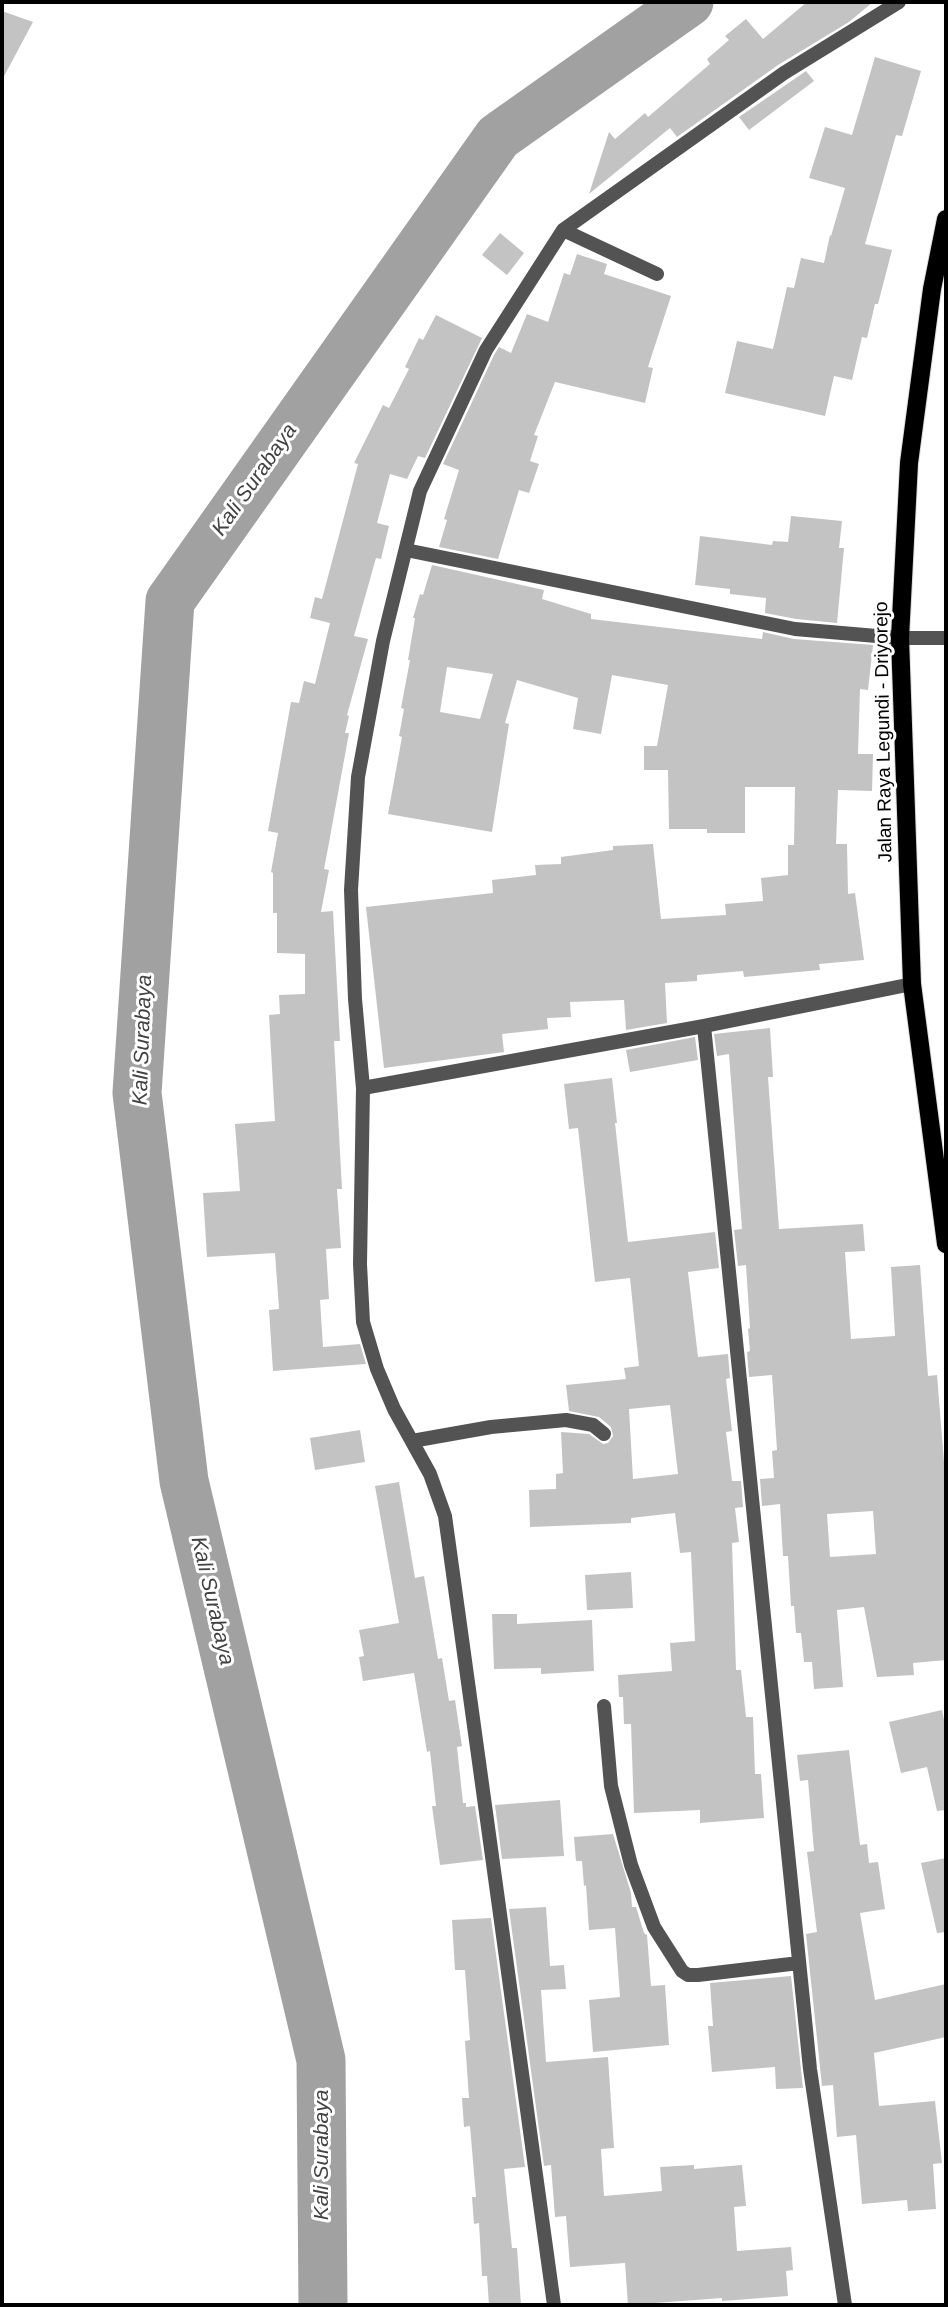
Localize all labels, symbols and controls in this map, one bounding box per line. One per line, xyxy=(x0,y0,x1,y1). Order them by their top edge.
water label: Kali Surabaya xyxy=(207,419,303,541)
street label: Jalan Raya Legundi - Driyorejo xyxy=(870,601,898,863)
water label: Kali Surabaya xyxy=(128,974,158,1106)
water label: Kali Surabaya xyxy=(185,1534,239,1668)
water label: Kali Surabaya xyxy=(309,2090,335,2220)

